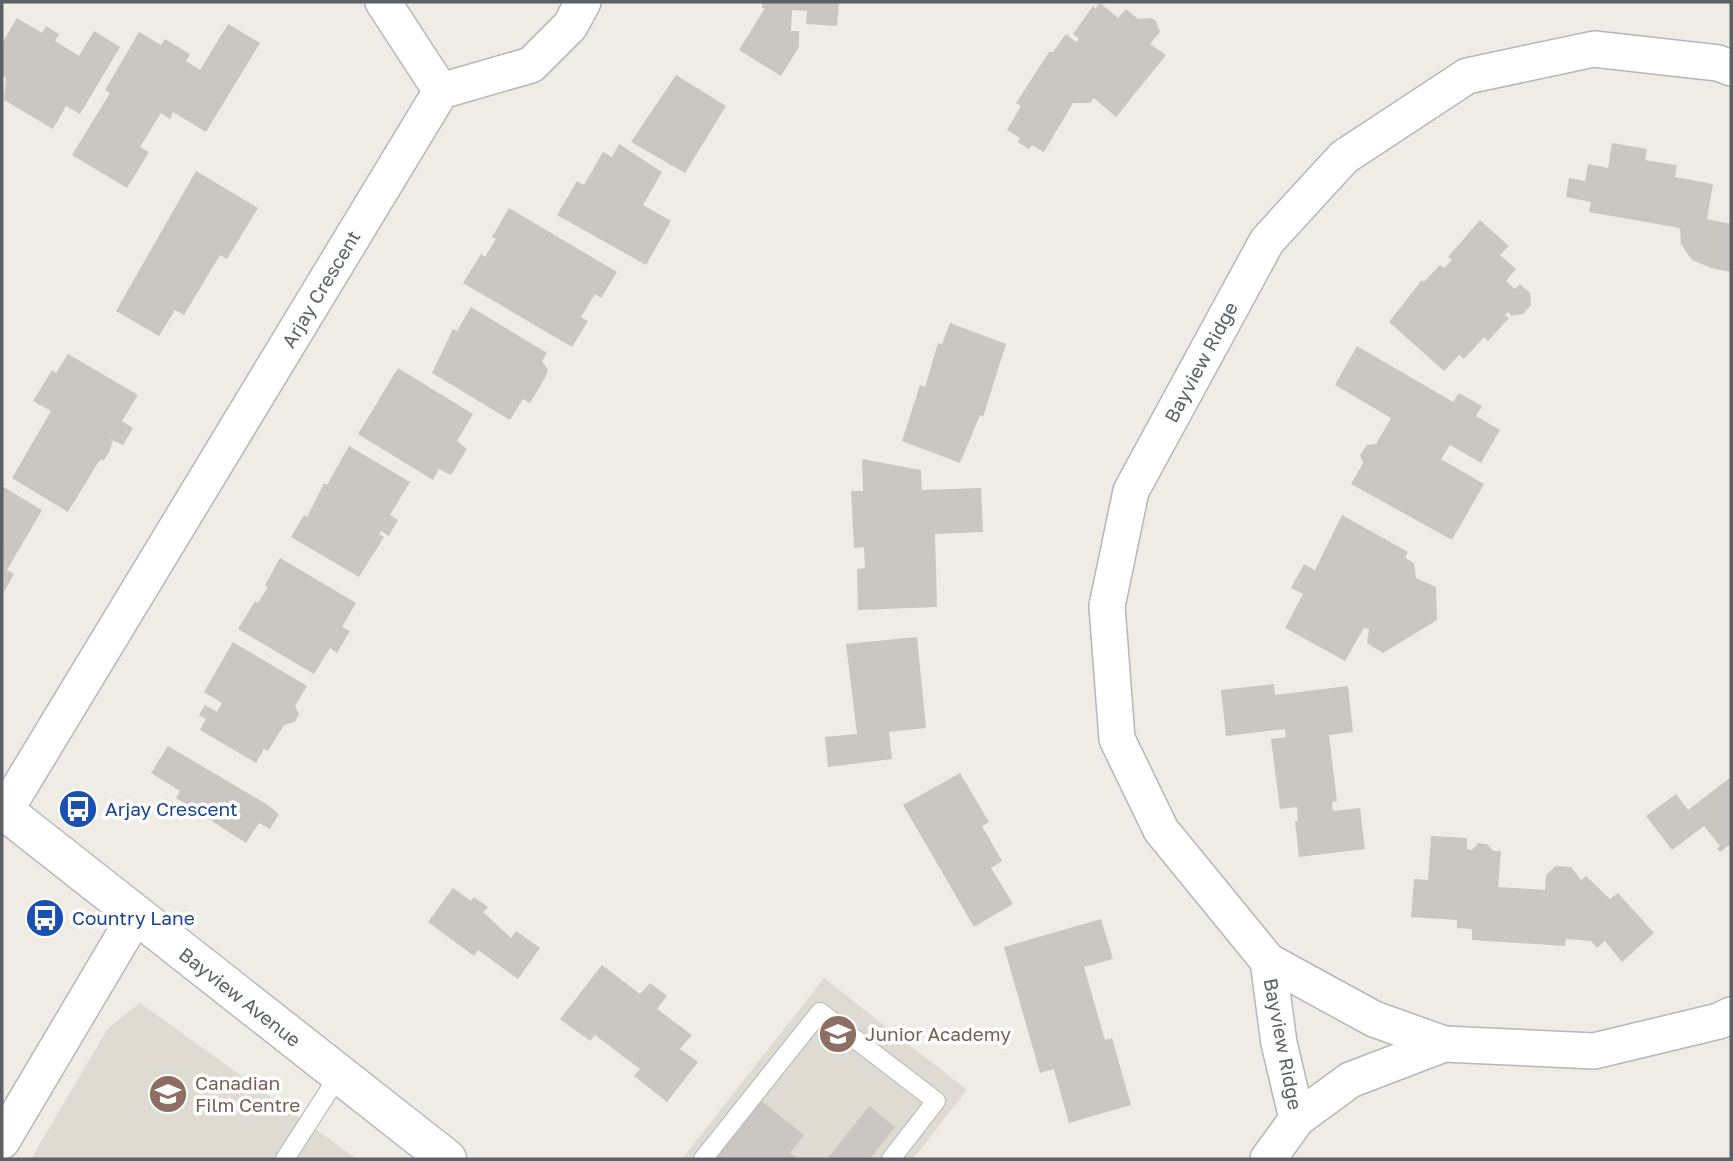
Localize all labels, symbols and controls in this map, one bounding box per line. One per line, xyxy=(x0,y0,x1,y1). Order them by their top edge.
street label: Arjay Crescent xyxy=(277,226,365,352)
street label: Bayview Ridge xyxy=(1159,297,1242,426)
bus stop icon: Arjay Crescent xyxy=(57,788,99,830)
place label: Arjay Crescent xyxy=(105,797,238,820)
bus stop icon: Country Lane xyxy=(24,897,66,939)
place label: Country Lane xyxy=(72,906,195,929)
street label: Bayview Avenue xyxy=(175,942,306,1051)
street label: Bayview Ridge xyxy=(1259,976,1308,1112)
school or university icon: Junior Academy xyxy=(817,1013,859,1055)
place label: Junior Academy xyxy=(865,1022,1011,1045)
place label: Canadian Film Centre xyxy=(195,1071,300,1116)
school or university icon: Canadian Film Centre xyxy=(147,1073,189,1115)

